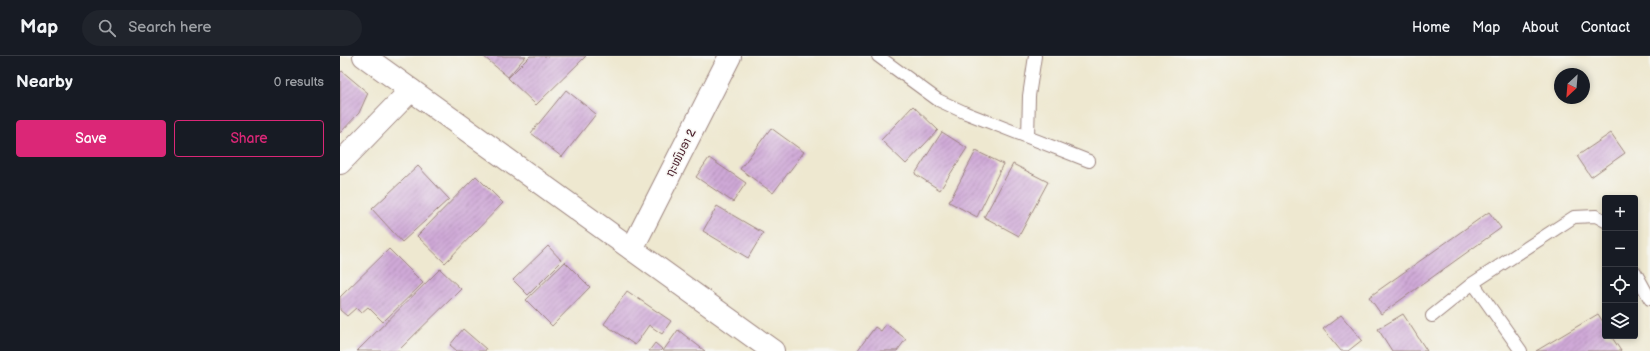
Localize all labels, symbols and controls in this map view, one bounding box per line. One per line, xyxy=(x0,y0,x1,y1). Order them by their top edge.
search box xyxy=(82,10,362,46)
text: Map xyxy=(20,16,58,39)
icon: search xyxy=(96,17,118,39)
text: Search here xyxy=(128,18,211,37)
text: Home xyxy=(1412,19,1450,36)
text: Map xyxy=(1472,19,1500,36)
text: About xyxy=(1522,19,1559,36)
text: Contact xyxy=(1581,19,1630,36)
north arrow xyxy=(1554,68,1590,104)
text: Nearby xyxy=(16,72,73,92)
text: 0 results xyxy=(274,74,324,90)
button: Save xyxy=(16,120,166,157)
button: Share xyxy=(174,120,324,157)
street label: ຖະໜົນອາ 2 xyxy=(662,126,700,180)
map controls xyxy=(1602,195,1638,339)
button: + xyxy=(1602,195,1638,231)
button: − xyxy=(1602,231,1638,267)
button: locate xyxy=(1602,267,1638,303)
button: layers xyxy=(1602,303,1638,339)

